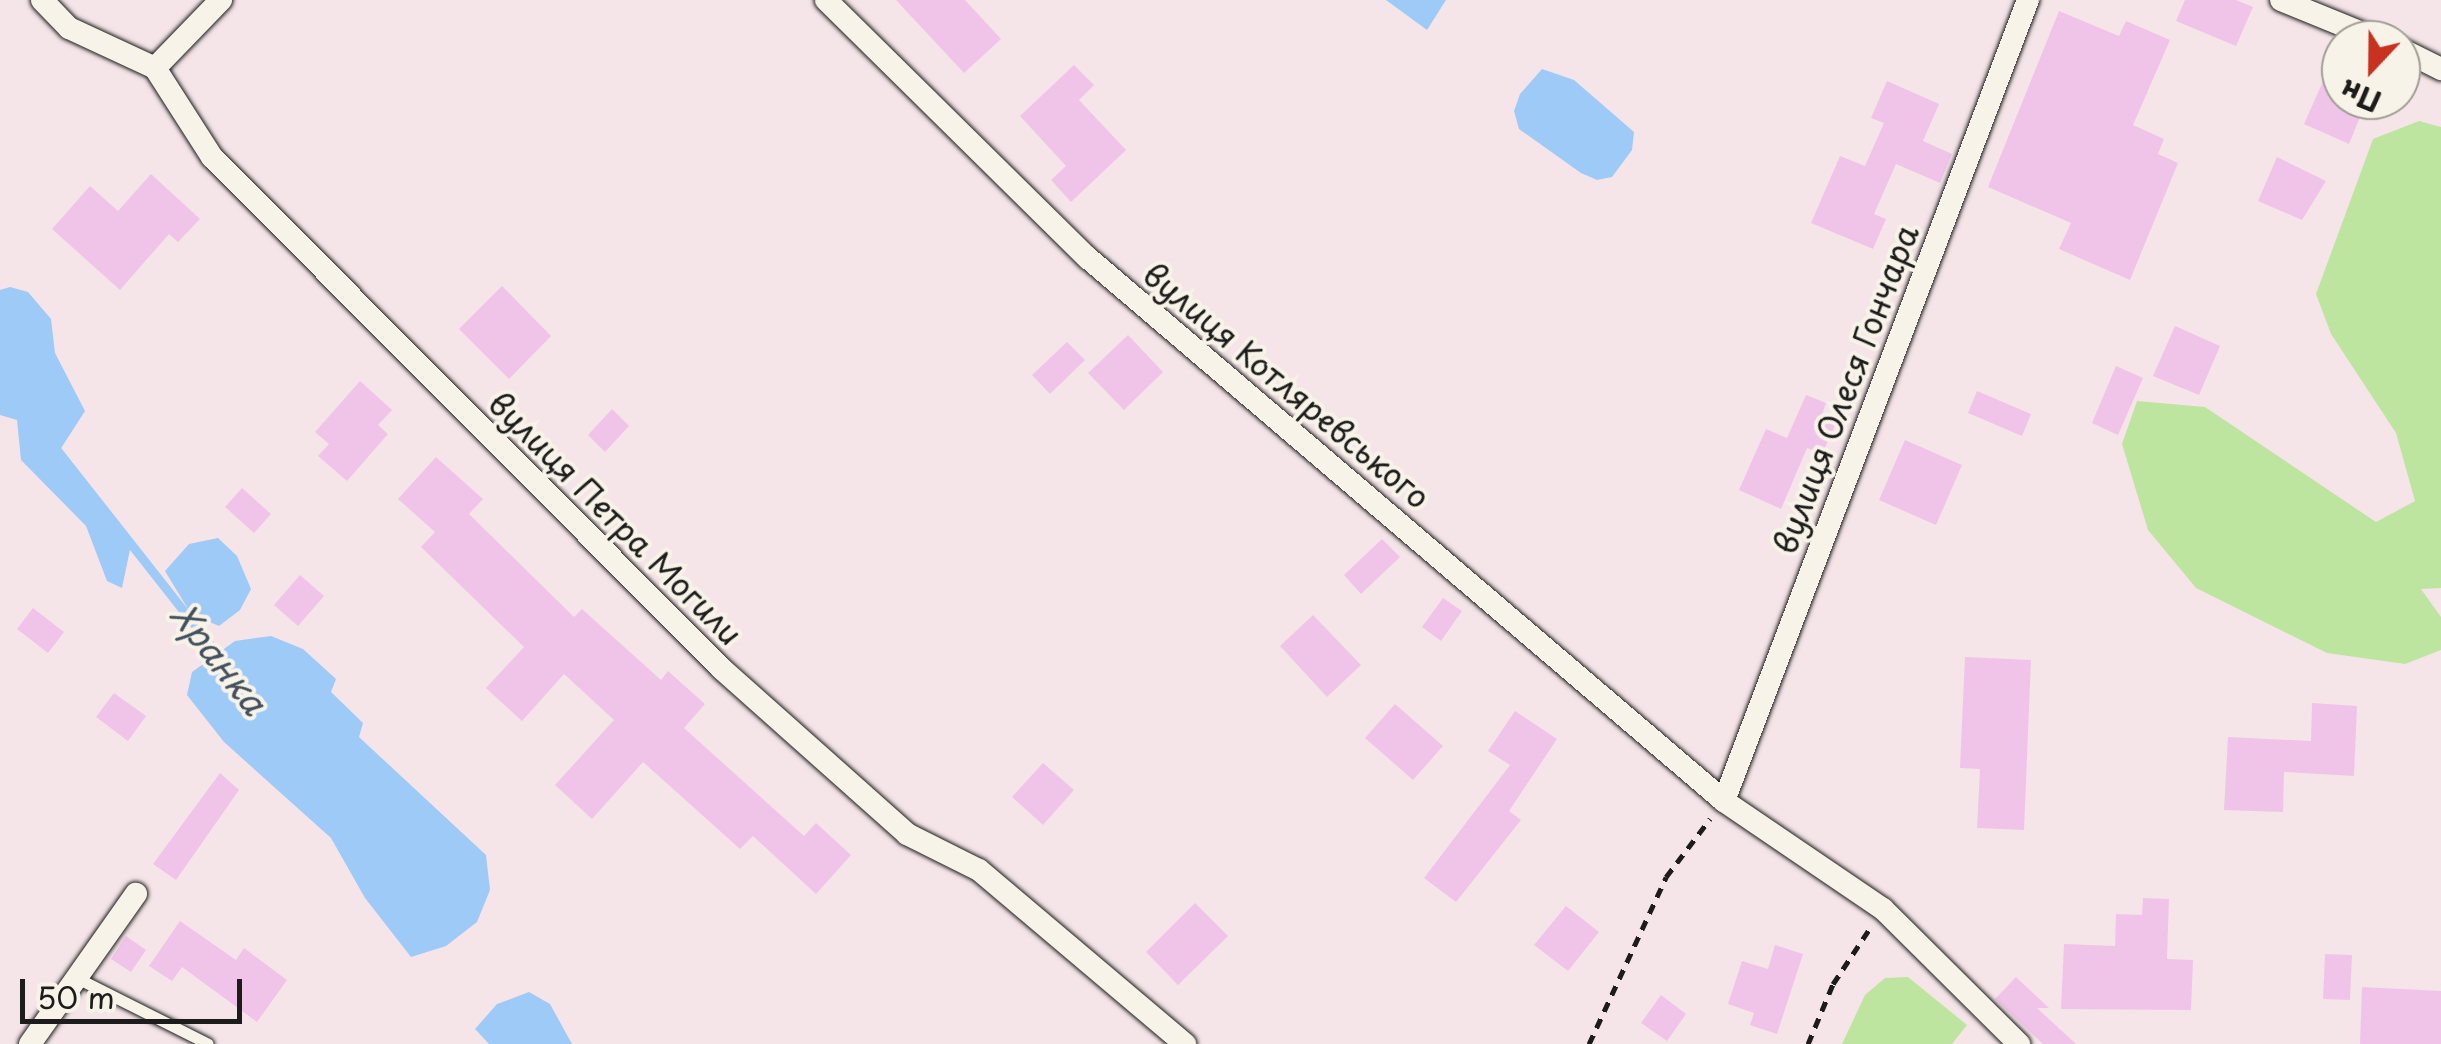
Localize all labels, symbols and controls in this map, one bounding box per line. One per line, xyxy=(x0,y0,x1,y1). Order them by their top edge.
north arrow xyxy=(2321,20,2421,120)
text: Пн xyxy=(2333,69,2387,124)
street label: вулиця Олеся Гончара xyxy=(1764,217,1926,561)
street label: вулиця Котляревського xyxy=(1136,254,1438,516)
street label: вулиця Петра Могили xyxy=(481,383,751,653)
water label: Хранка xyxy=(164,594,276,722)
scale bar xyxy=(25,959,248,1021)
text: 50 m xyxy=(37,974,115,1019)

